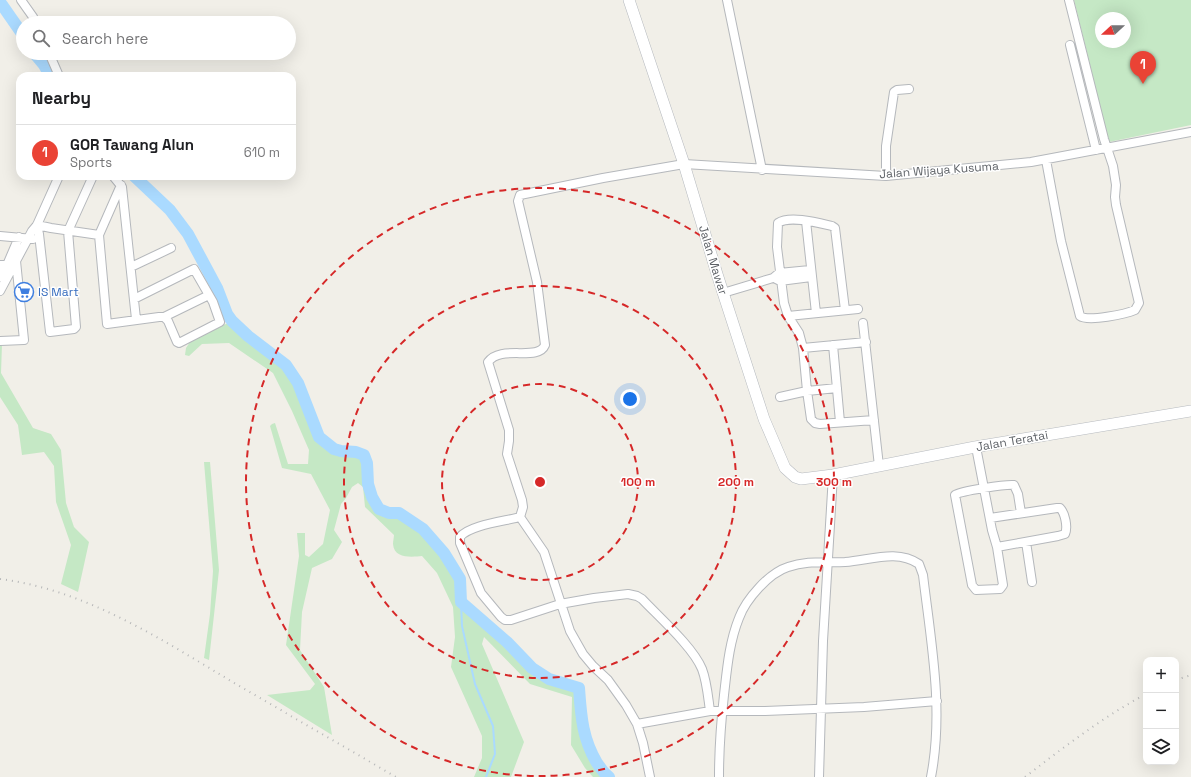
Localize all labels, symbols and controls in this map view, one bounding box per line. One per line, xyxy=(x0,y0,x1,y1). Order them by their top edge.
north arrow xyxy=(1095,12,1131,48)
search box xyxy=(16,16,296,60)
icon: search xyxy=(30,27,52,49)
text: Search here xyxy=(62,29,148,48)
pin: 1 xyxy=(1130,51,1156,84)
text: Nearby xyxy=(32,87,91,109)
text: GOR Tawang Alun xyxy=(70,135,194,154)
text: 1 xyxy=(42,144,48,161)
text: 610 m xyxy=(244,144,280,161)
text: Sports xyxy=(70,154,112,171)
street label: Jalan Wijaya Kusuma xyxy=(879,158,999,182)
street label: Jalan Mawar xyxy=(695,223,731,297)
supermarket icon: IS Mart xyxy=(13,281,35,303)
place label: IS Mart xyxy=(38,284,79,300)
your location xyxy=(620,389,640,409)
street label: Jalan Teratai xyxy=(975,427,1049,455)
text: 100 m xyxy=(621,474,655,490)
text: 200 m xyxy=(718,474,754,490)
text: 300 m xyxy=(816,474,852,490)
centre of rings xyxy=(533,475,547,489)
map controls xyxy=(1143,657,1179,765)
button: + xyxy=(1143,657,1179,693)
button: − xyxy=(1143,693,1179,729)
button: layers xyxy=(1143,729,1179,765)

